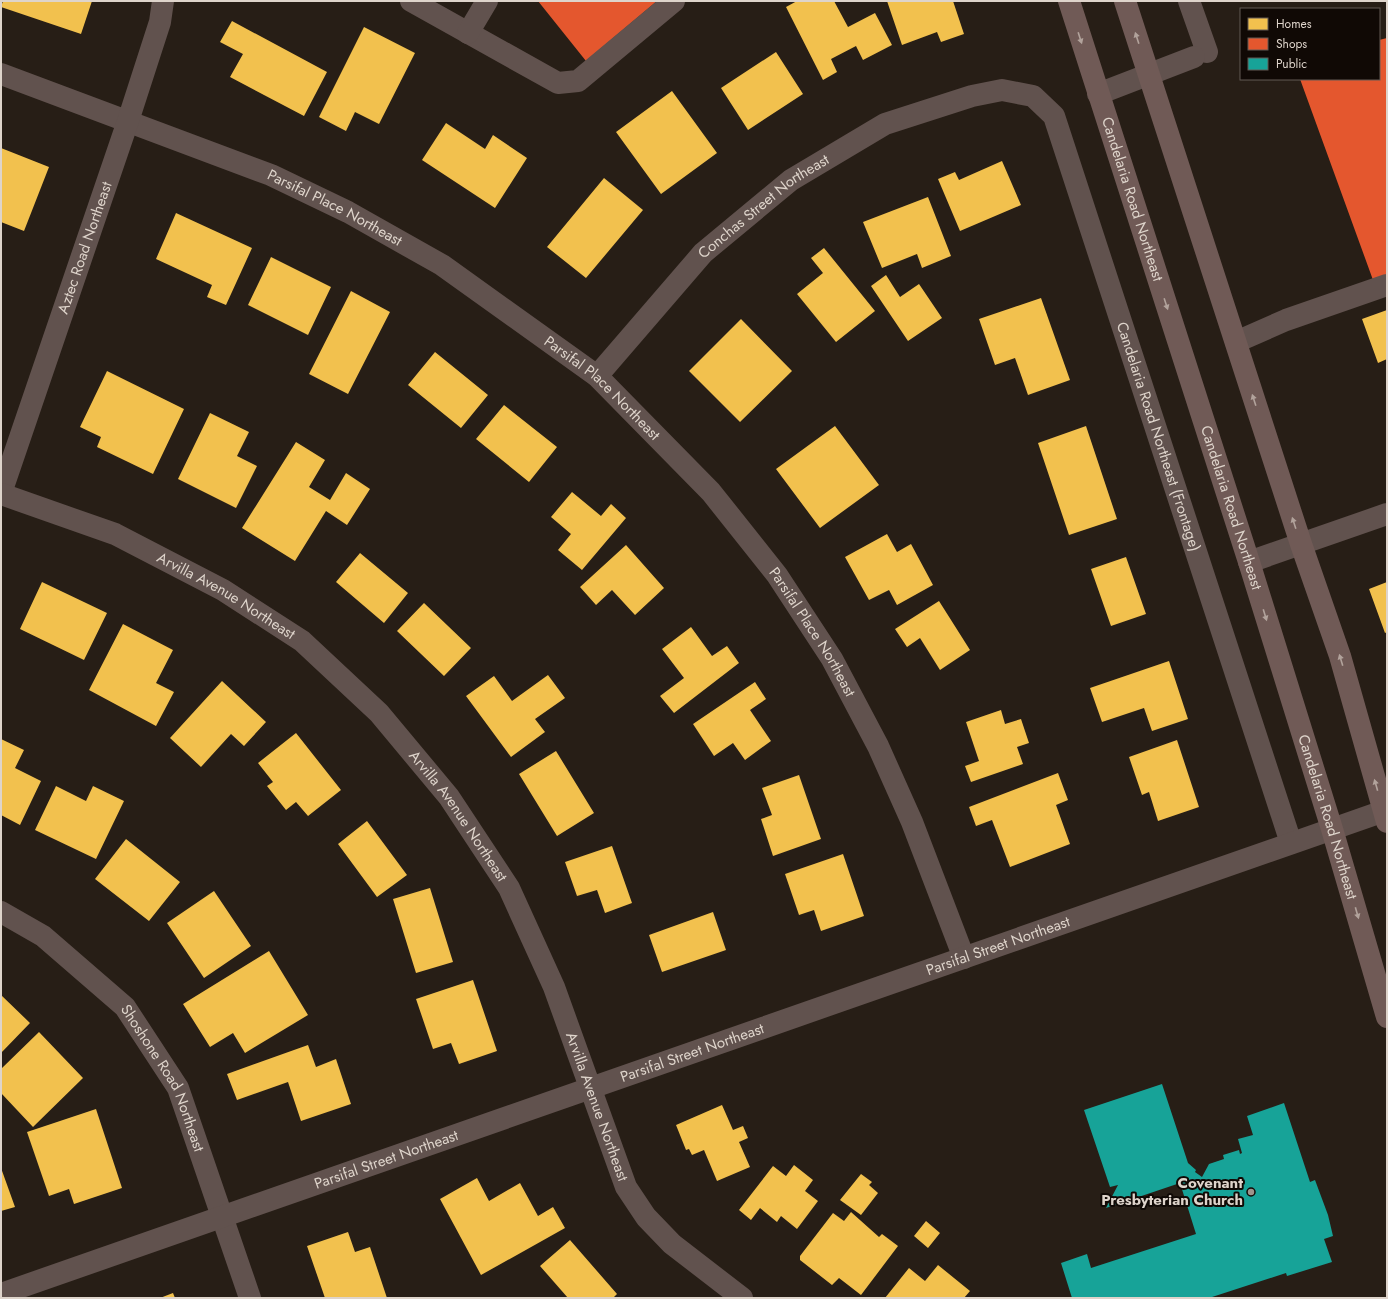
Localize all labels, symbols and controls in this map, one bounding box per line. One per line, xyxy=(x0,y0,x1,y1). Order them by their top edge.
legend xyxy=(1240,8,1380,80)
text: Homes xyxy=(1276,15,1312,33)
one-way arrow xyxy=(1134,31,1140,43)
one-way arrow xyxy=(1078,32,1084,44)
text: Shops xyxy=(1276,35,1307,53)
text: Public xyxy=(1276,55,1307,73)
street label: Candelaria Road Northeast xyxy=(1096,114,1169,284)
street label: Conchas Street Northeast xyxy=(693,149,834,264)
street label: Parsifal Place Northeast xyxy=(264,164,407,252)
street label: Aztec Road Northeast xyxy=(52,178,118,317)
one-way arrow xyxy=(1163,298,1169,310)
street label: Candelaria Road Northeast (Frontage) xyxy=(1111,319,1206,554)
street label: Parsifal Place Northeast xyxy=(540,331,666,446)
one-way arrow xyxy=(1251,393,1257,405)
street label: Candelaria Road Northeast xyxy=(1195,423,1268,593)
one-way arrow xyxy=(1291,517,1297,529)
street label: Arvilla Avenue Northeast xyxy=(153,547,300,645)
street label: Parsifal Place Northeast xyxy=(764,562,861,701)
one-way arrow xyxy=(1262,609,1268,621)
one-way arrow xyxy=(1338,653,1344,665)
street label: Candelaria Road Northeast xyxy=(1292,732,1363,902)
street label: Arvilla Avenue Northeast xyxy=(404,746,513,886)
one-way arrow xyxy=(1373,778,1379,790)
one-way arrow xyxy=(1354,907,1360,919)
street label: Parsifal Street Northeast xyxy=(923,910,1073,981)
street label: Shoshone Road Northeast xyxy=(115,1000,210,1155)
street label: Parsifal Street Northeast xyxy=(617,1017,767,1088)
street label: Arvilla Avenue Northeast xyxy=(560,1029,634,1184)
street label: Parsifal Street Northeast xyxy=(311,1124,461,1195)
place label: Covenant Presbyterian Church xyxy=(1101,1172,1243,1211)
marker: Covenant Presbyterian Church xyxy=(1246,1187,1256,1197)

